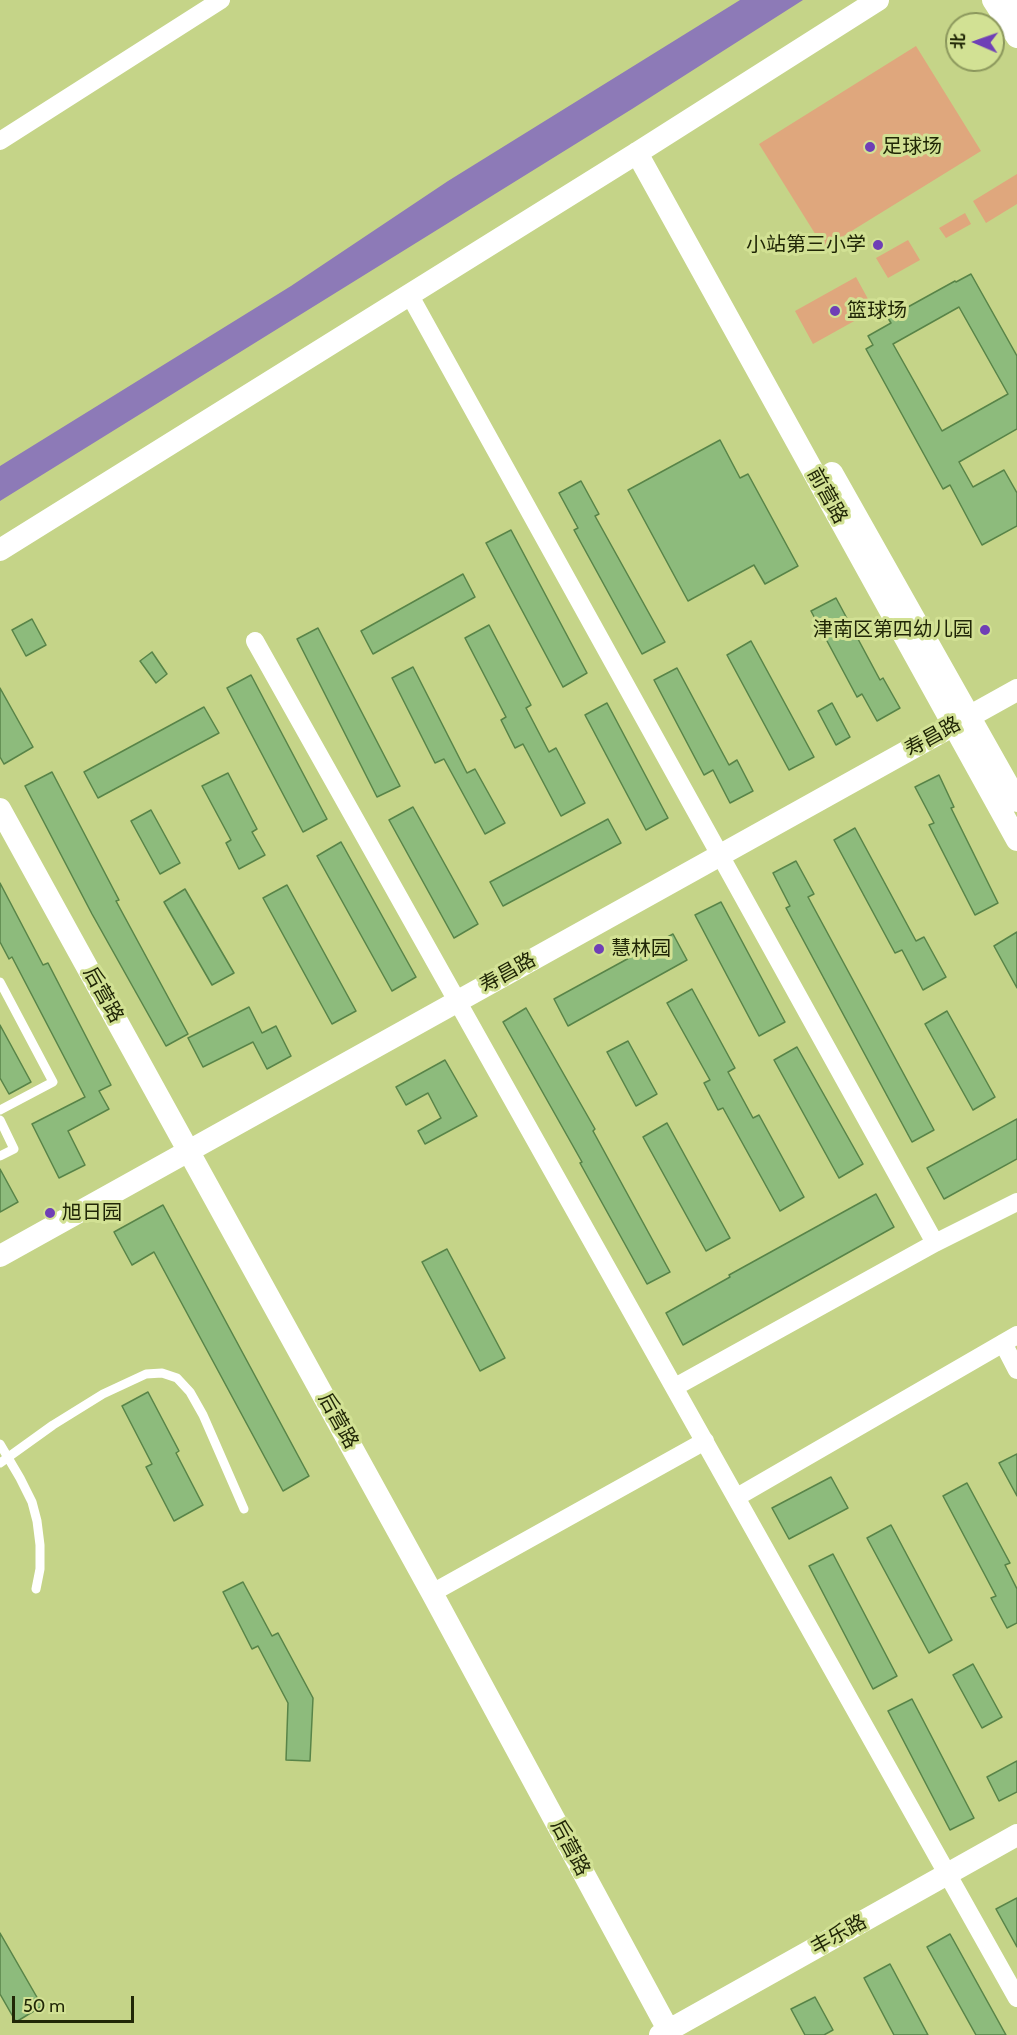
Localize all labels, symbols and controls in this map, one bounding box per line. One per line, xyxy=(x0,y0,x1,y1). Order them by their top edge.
north arrow xyxy=(945,12,1005,72)
text: 北 xyxy=(949,33,968,50)
place label: 足球场 xyxy=(882,135,942,159)
marker: 足球场 xyxy=(863,140,877,154)
place label: 小站第三小学 xyxy=(746,233,866,257)
marker: 小站第三小学 xyxy=(871,238,885,252)
place label: 篮球场 xyxy=(847,299,907,323)
marker: 篮球场 xyxy=(828,304,842,318)
street label: 前营路 xyxy=(802,464,852,528)
place label: 津南区第四幼儿园 xyxy=(813,618,973,642)
marker: 津南区第四幼儿园 xyxy=(978,623,992,637)
street label: 寿昌路 xyxy=(901,712,965,762)
place label: 慧林园 xyxy=(611,937,671,961)
marker: 慧林园 xyxy=(592,942,606,956)
street label: 寿昌路 xyxy=(476,948,540,998)
street label: 后营路 xyxy=(78,963,128,1027)
place label: 旭日园 xyxy=(62,1201,122,1225)
marker: 旭日园 xyxy=(43,1206,57,1220)
street label: 后营路 xyxy=(313,1389,363,1453)
street label: 后营路 xyxy=(545,1816,595,1880)
street label: 丰乐路 xyxy=(807,1910,871,1960)
scale bar xyxy=(15,1984,136,2022)
text: 50 m xyxy=(23,1995,65,2017)

